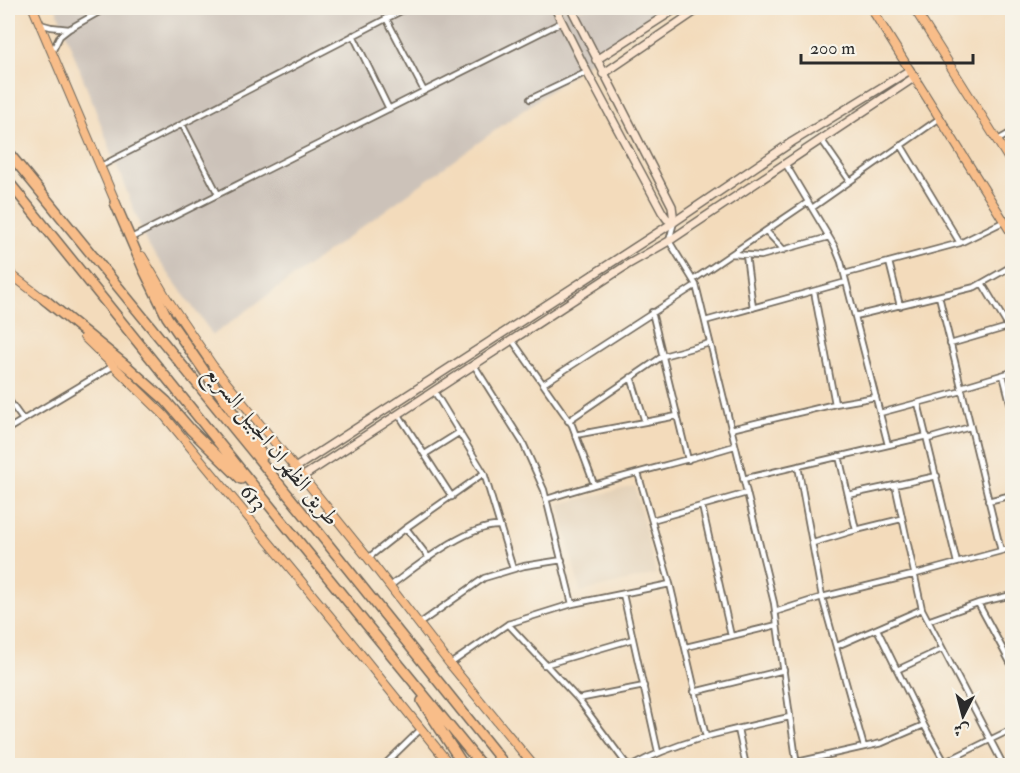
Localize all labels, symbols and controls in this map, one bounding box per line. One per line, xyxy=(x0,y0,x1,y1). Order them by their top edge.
scale bar xyxy=(801,27,974,65)
text: 200 m xyxy=(810,37,855,60)
street label: طريق الظهران الجبيل السريع xyxy=(195,360,346,535)
street label: 613 xyxy=(234,478,273,517)
north arrow xyxy=(933,686,993,746)
text: ش xyxy=(953,719,970,741)

